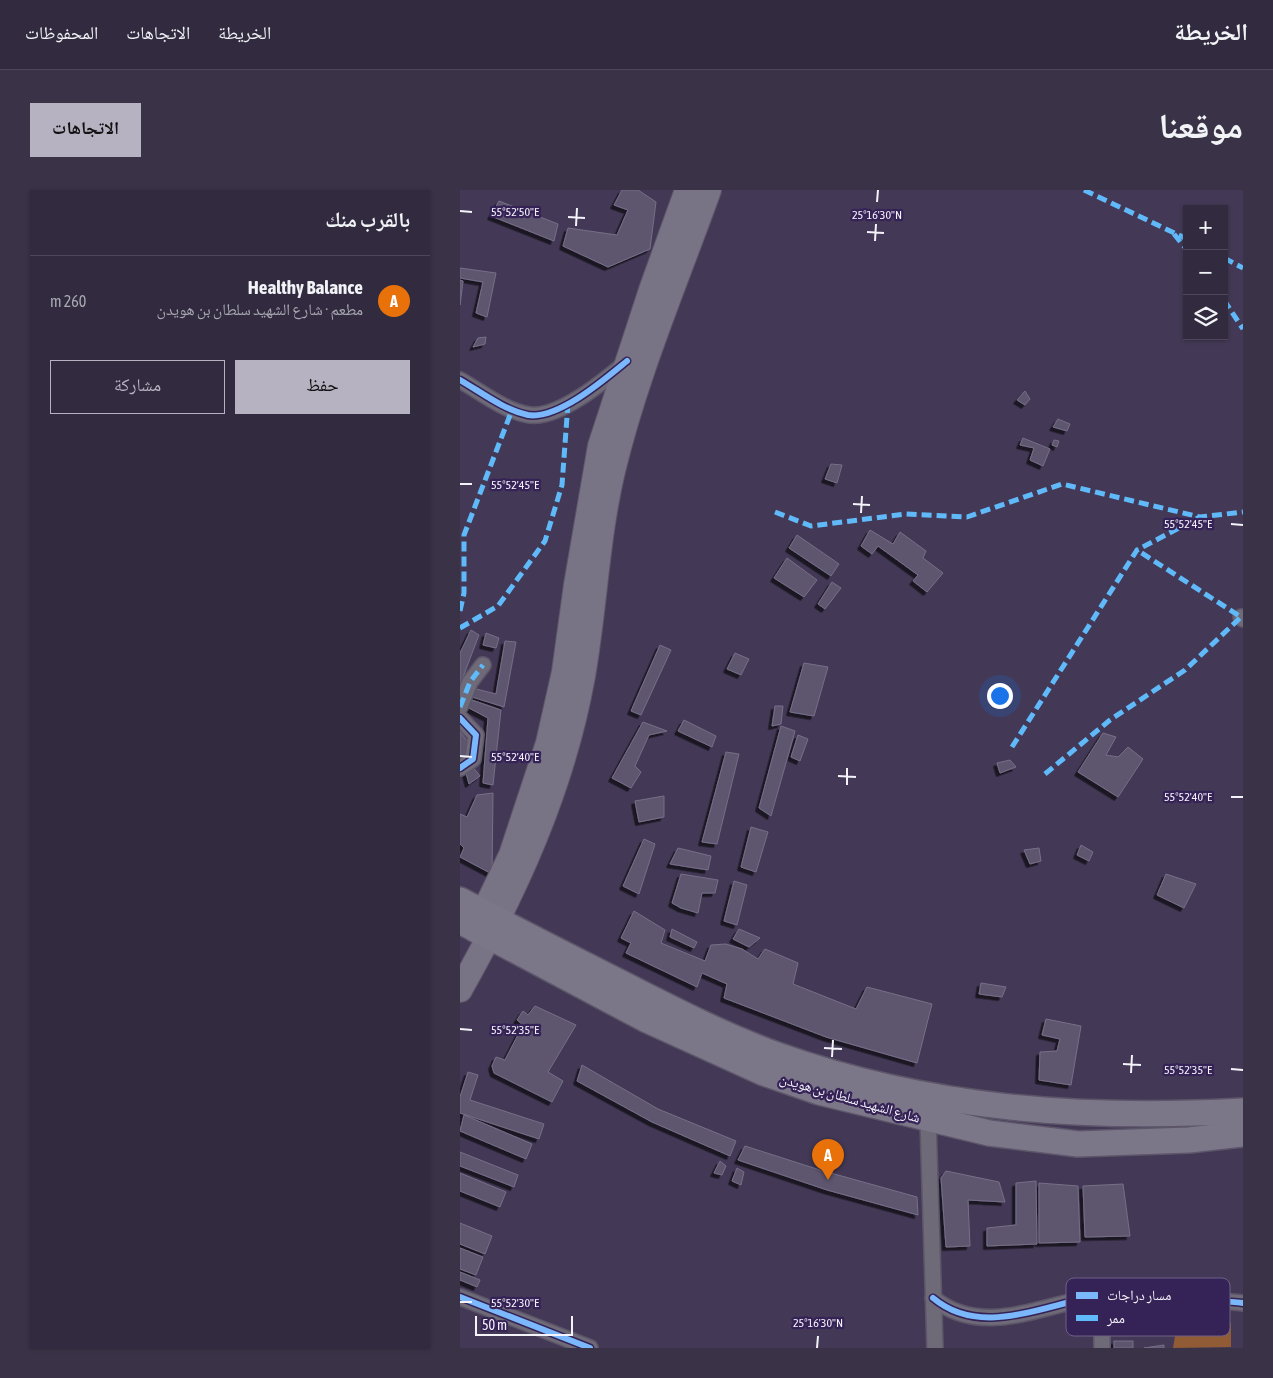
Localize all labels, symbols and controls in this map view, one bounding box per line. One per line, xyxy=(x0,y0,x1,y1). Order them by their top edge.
text: الخريطة xyxy=(1174,18,1248,45)
text: المحفوظات xyxy=(25,22,98,43)
text: الاتجاهات xyxy=(126,22,190,43)
text: الخريطة xyxy=(218,22,271,43)
button: الاتجاهات xyxy=(30,103,141,157)
text: موقعنا xyxy=(1158,105,1243,145)
text: 55°52'50"E xyxy=(491,205,539,219)
map controls xyxy=(1183,205,1228,340)
button: + xyxy=(1183,205,1228,250)
text: بالقرب منك xyxy=(325,207,410,231)
text: 25°16'30"N xyxy=(852,208,902,222)
button: − xyxy=(1183,250,1228,295)
text: Healthy Balance xyxy=(248,276,363,298)
text: 260 m xyxy=(50,292,86,310)
text: A xyxy=(390,292,398,310)
button: layers xyxy=(1183,295,1228,340)
text: مطعم · شارع الشهيد سلطان بن هويدن xyxy=(157,300,363,318)
button: مشاركة xyxy=(50,360,225,414)
button: حفظ xyxy=(235,360,410,414)
text: 55°52'45"E xyxy=(491,478,539,492)
text: 55°52'45"E xyxy=(1164,517,1212,531)
your location xyxy=(987,683,1013,709)
text: 55°52'40"E xyxy=(491,750,539,764)
text: 55°52'40"E xyxy=(1164,790,1212,804)
text: 55°52'35"E xyxy=(491,1023,539,1037)
text: 55°52'35"E xyxy=(1164,1063,1212,1077)
street label: شارع الشهيد سلطان بن هويدن xyxy=(777,1070,922,1128)
pin: A xyxy=(812,1139,844,1180)
legend xyxy=(1066,1278,1230,1336)
text: مسار دراجات xyxy=(1107,1287,1171,1304)
text: 55°52'30"E xyxy=(491,1296,539,1310)
text: ممر xyxy=(1106,1310,1125,1327)
scale bar xyxy=(475,1313,572,1336)
text: 25°16'30"N xyxy=(793,1316,843,1330)
text: 50 m xyxy=(482,1317,507,1333)

